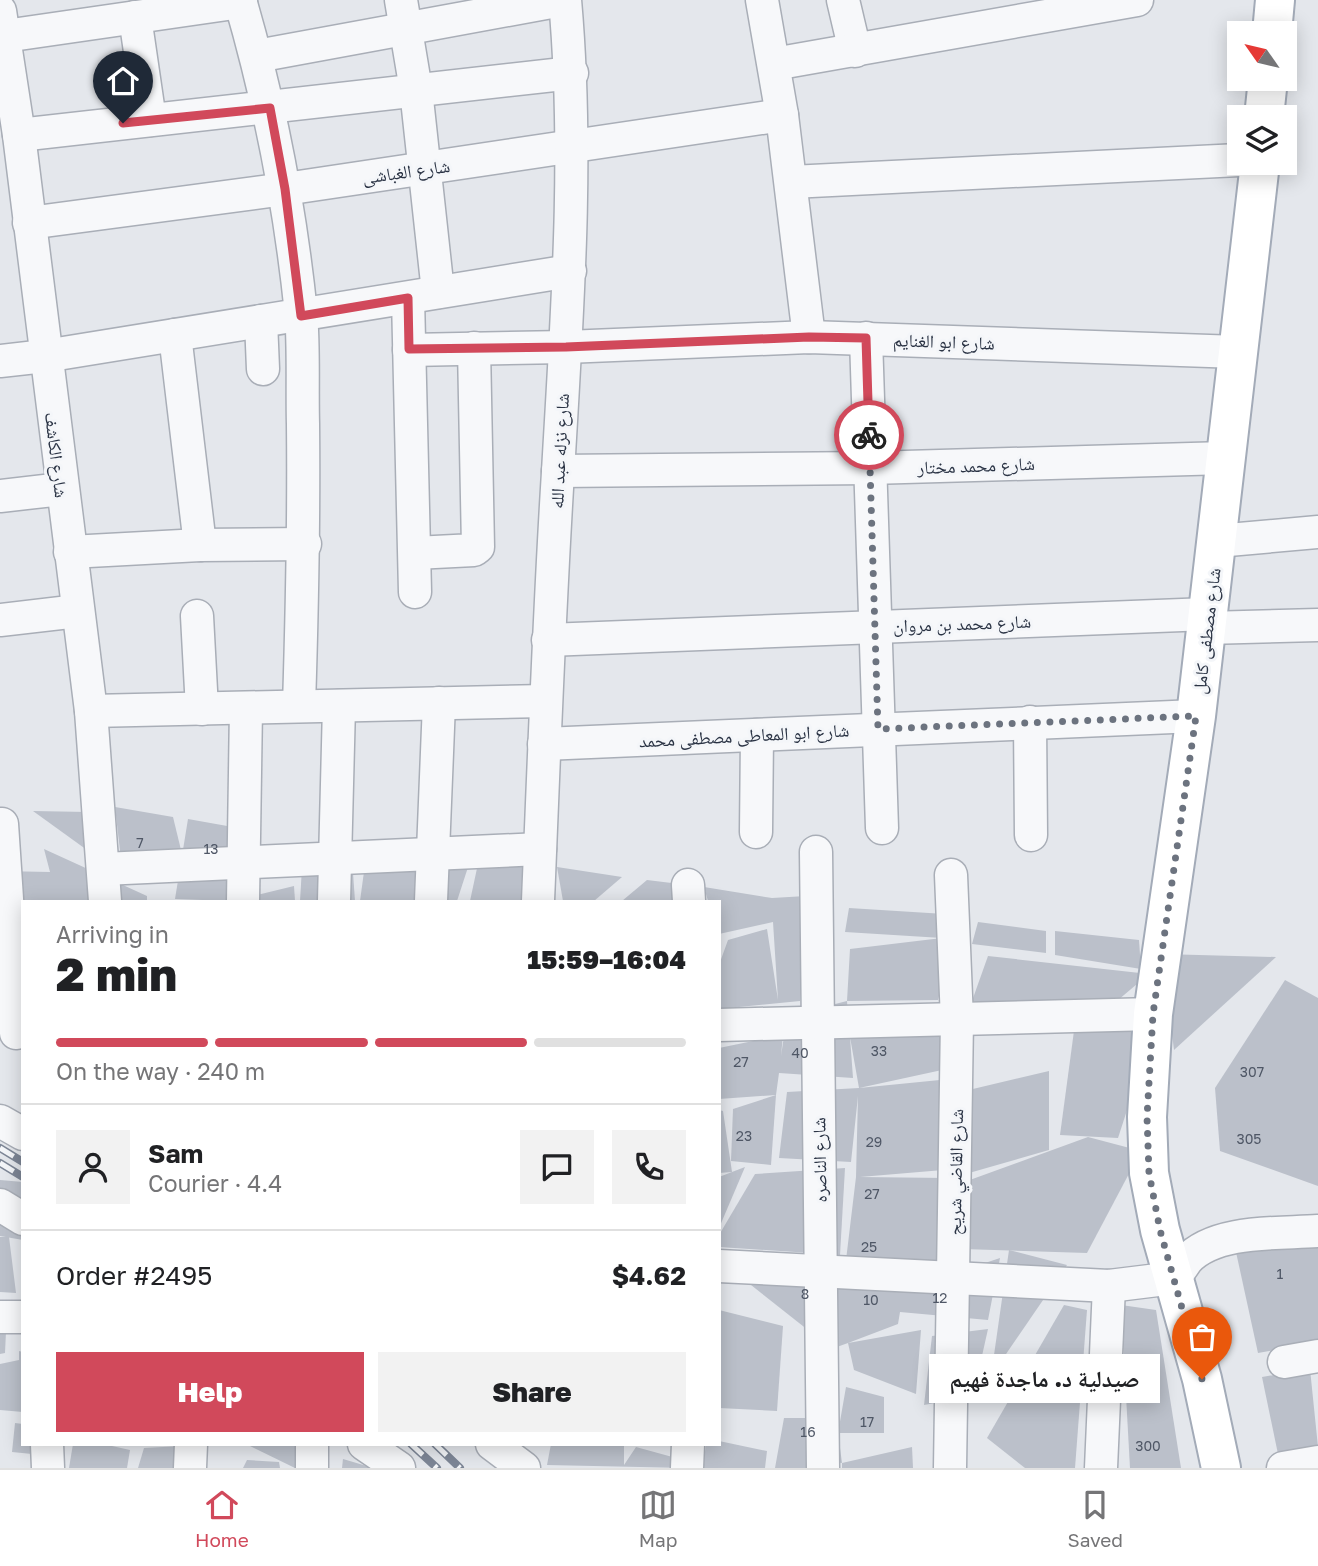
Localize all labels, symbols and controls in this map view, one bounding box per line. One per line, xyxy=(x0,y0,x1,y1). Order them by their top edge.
north arrow xyxy=(1227,21,1297,91)
map controls xyxy=(1227,21,1297,175)
pin xyxy=(93,51,153,123)
icon: home xyxy=(104,62,142,100)
button: layers xyxy=(1227,105,1297,175)
street label: شارع الغباشى xyxy=(361,154,451,189)
street label: شارع ابو الغنايم xyxy=(893,328,995,356)
street label: شارع نزله عبد الله xyxy=(545,393,574,509)
courier xyxy=(834,400,904,470)
street label: شارع الكاشف xyxy=(40,411,73,499)
icon: bike xyxy=(850,416,888,454)
street label: شارع محمد مختار xyxy=(916,452,1035,479)
street label: شارع مصطفى كامل xyxy=(1187,567,1226,695)
street label: شارع محمد بن مروان xyxy=(893,610,1031,637)
street label: شارع ابو المعاطى مصطفى محمد xyxy=(638,719,850,752)
house number: 7 xyxy=(136,834,144,851)
house number: 13 xyxy=(204,840,218,857)
text: Arriving in xyxy=(56,920,169,948)
text: 15:59–16:04 xyxy=(527,944,686,975)
text: 2 min xyxy=(56,946,177,1001)
house number: 33 xyxy=(871,1042,887,1059)
house number: 40 xyxy=(791,1044,809,1061)
house number: 27 xyxy=(733,1053,749,1070)
text: On the way · 240 m xyxy=(56,1057,265,1085)
house number: 307 xyxy=(1240,1063,1264,1080)
street label: شارع القاضي شريح xyxy=(943,1108,972,1236)
street label: شارع الناصره xyxy=(807,1117,832,1203)
house number: 23 xyxy=(736,1127,752,1144)
button: person xyxy=(56,1130,130,1204)
button: chat xyxy=(520,1130,594,1204)
button: phone xyxy=(612,1130,686,1204)
house number: 305 xyxy=(1237,1130,1262,1147)
house number: 29 xyxy=(866,1133,882,1150)
text: Sam xyxy=(148,1138,203,1169)
text: Courier · 4.4 xyxy=(148,1169,282,1197)
house number: 27 xyxy=(864,1185,880,1202)
house number: 25 xyxy=(861,1238,877,1255)
text: Order #2495 xyxy=(56,1260,212,1291)
text: $4.62 xyxy=(612,1260,686,1291)
house number: 1 xyxy=(1277,1265,1284,1282)
house number: 8 xyxy=(801,1285,809,1302)
house number: 12 xyxy=(933,1289,947,1306)
house number: 10 xyxy=(863,1291,879,1308)
pin xyxy=(1172,1307,1232,1379)
icon: bag xyxy=(1183,1318,1221,1356)
button: Help xyxy=(56,1352,364,1432)
button: Share xyxy=(378,1352,686,1432)
callout: صيدلية د. ماجدة فهيم xyxy=(929,1354,1160,1404)
text: صيدلية د. ماجدة فهيم xyxy=(950,1364,1139,1392)
house number: 17 xyxy=(860,1413,874,1430)
house number: 16 xyxy=(800,1423,816,1440)
house number: 300 xyxy=(1135,1437,1161,1454)
tab: Home xyxy=(195,1486,249,1551)
tab: Map xyxy=(639,1486,677,1551)
tab: Saved xyxy=(1067,1486,1123,1551)

